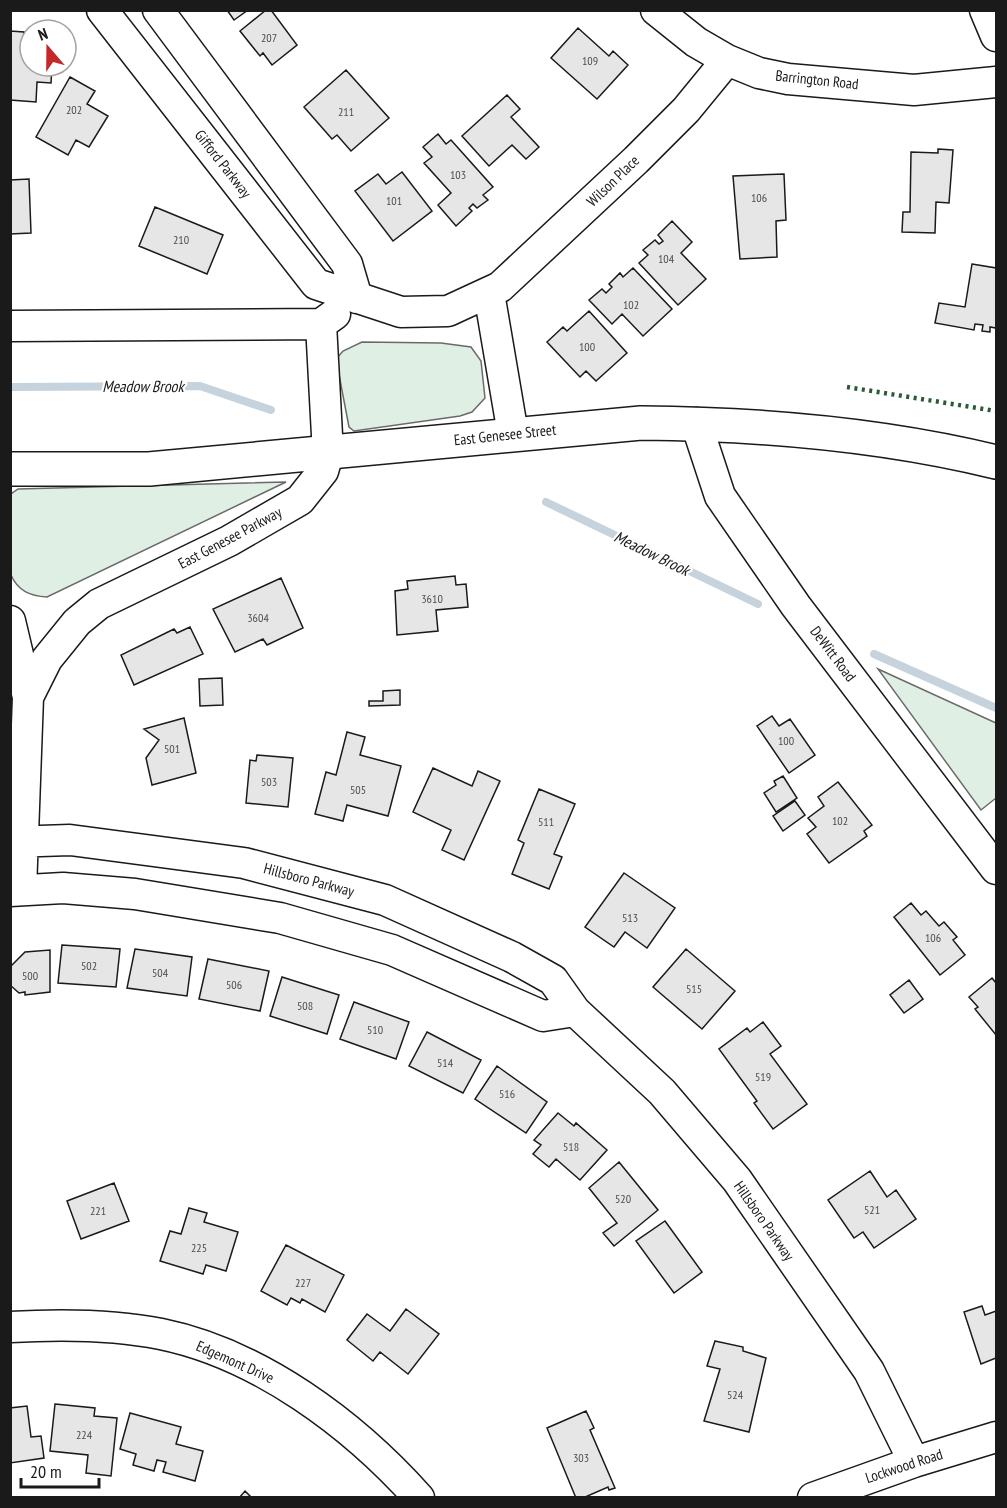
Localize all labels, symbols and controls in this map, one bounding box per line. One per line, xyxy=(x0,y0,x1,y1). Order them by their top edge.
north arrow xyxy=(18,18,78,78)
text: N xyxy=(35,23,50,45)
house number: 207 xyxy=(261,30,277,45)
house number: 109 xyxy=(582,53,598,68)
street label: Barrington Road xyxy=(775,66,860,93)
house number: 202 xyxy=(66,102,82,117)
house number: 211 xyxy=(338,104,354,119)
street label: Gifford Parkway xyxy=(191,126,256,202)
street label: Wilson Place xyxy=(582,151,643,210)
house number: 103 xyxy=(450,167,466,182)
house number: 106 xyxy=(751,190,767,205)
house number: 101 xyxy=(386,193,402,208)
house number: 210 xyxy=(173,232,189,247)
house number: 104 xyxy=(658,251,675,266)
house number: 102 xyxy=(623,297,639,312)
house number: 100 xyxy=(579,339,595,354)
water label: Meadow Brook xyxy=(102,376,185,396)
street label: East Genesee Street xyxy=(453,420,557,449)
street label: East Genesee Parkway xyxy=(175,502,285,573)
water label: Meadow Brook xyxy=(611,526,695,581)
house number: 3610 xyxy=(421,591,443,606)
house number: 3604 xyxy=(247,610,269,625)
street label: DeWitt Road xyxy=(806,622,860,685)
house number: 100 xyxy=(778,733,794,748)
house number: 501 xyxy=(164,741,180,756)
house number: 503 xyxy=(261,774,277,789)
house number: 505 xyxy=(350,782,366,797)
house number: 102 xyxy=(832,813,848,828)
house number: 511 xyxy=(538,814,554,829)
street label: Hillsboro Parkway xyxy=(262,858,357,901)
house number: 513 xyxy=(622,910,638,925)
house number: 106 xyxy=(925,930,941,945)
house number: 502 xyxy=(81,958,97,973)
house number: 504 xyxy=(152,965,169,980)
house number: 500 xyxy=(22,968,38,983)
house number: 506 xyxy=(226,977,242,992)
house number: 515 xyxy=(686,981,702,996)
house number: 508 xyxy=(297,998,313,1013)
house number: 510 xyxy=(367,1022,383,1037)
house number: 514 xyxy=(437,1055,454,1070)
house number: 519 xyxy=(755,1069,771,1084)
house number: 516 xyxy=(499,1086,515,1101)
house number: 518 xyxy=(563,1139,579,1154)
street label: Hillsboro Parkway xyxy=(730,1177,799,1265)
house number: 520 xyxy=(615,1191,631,1206)
house number: 521 xyxy=(864,1202,880,1217)
house number: 221 xyxy=(90,1203,106,1218)
house number: 225 xyxy=(191,1240,207,1255)
house number: 227 xyxy=(295,1275,311,1290)
street label: Edgemont Drive xyxy=(193,1336,277,1387)
house number: 524 xyxy=(727,1387,744,1402)
house number: 224 xyxy=(76,1427,93,1442)
street label: Lockwood Road xyxy=(863,1444,945,1487)
house number: 303 xyxy=(573,1450,589,1465)
scale bar xyxy=(21,1451,99,1489)
text: 20 m xyxy=(30,1460,62,1483)

